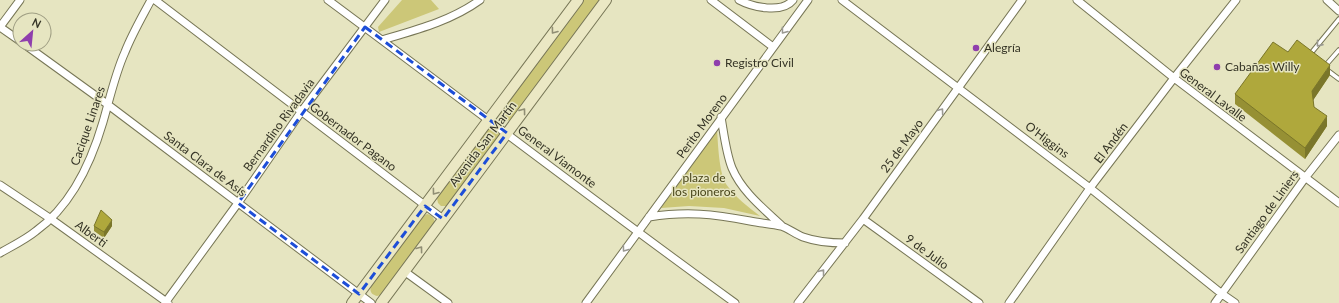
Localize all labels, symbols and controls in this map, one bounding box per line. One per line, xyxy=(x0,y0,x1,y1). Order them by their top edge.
north arrow xyxy=(12,12,52,52)
text: N xyxy=(30,15,43,30)
one-way arrow xyxy=(552,27,559,34)
one-way arrow xyxy=(782,27,789,34)
one-way arrow xyxy=(1316,39,1323,46)
place label: Alegría xyxy=(984,40,1021,55)
marker: Alegría xyxy=(971,43,981,53)
place label: Registro Civil xyxy=(725,55,794,70)
marker: Registro Civil xyxy=(712,58,722,68)
place label: Cabañas Willy xyxy=(1225,59,1300,74)
marker: Cabañas Willy xyxy=(1212,62,1222,72)
street label: General Lavalle xyxy=(1177,64,1250,125)
street label: Bernardino Rivadavia xyxy=(240,75,317,174)
street label: Cacique Linares xyxy=(67,84,108,167)
street label: Perito Moreno xyxy=(673,90,730,161)
street label: Avenida San Martín xyxy=(446,98,520,189)
street label: Gobernador Pagano xyxy=(307,99,400,174)
one-way arrow xyxy=(518,109,525,116)
one-way arrow xyxy=(936,109,943,116)
street label: 25 de Mayo xyxy=(877,116,926,175)
street label: O'Higgins xyxy=(1022,118,1072,161)
street label: El Andén xyxy=(1090,119,1131,166)
street label: General Viamonte xyxy=(515,122,600,191)
street label: Santa Clara de Asís xyxy=(161,128,250,200)
street label: Santiago de Liniers xyxy=(1231,167,1302,256)
park label: plaza de los pioneros xyxy=(672,170,736,199)
one-way arrow xyxy=(433,187,440,194)
street label: Alberti xyxy=(72,217,110,250)
street label: 9 de Julio xyxy=(903,231,952,272)
one-way arrow xyxy=(623,245,630,252)
one-way arrow xyxy=(416,247,423,254)
one-way arrow xyxy=(818,270,825,277)

